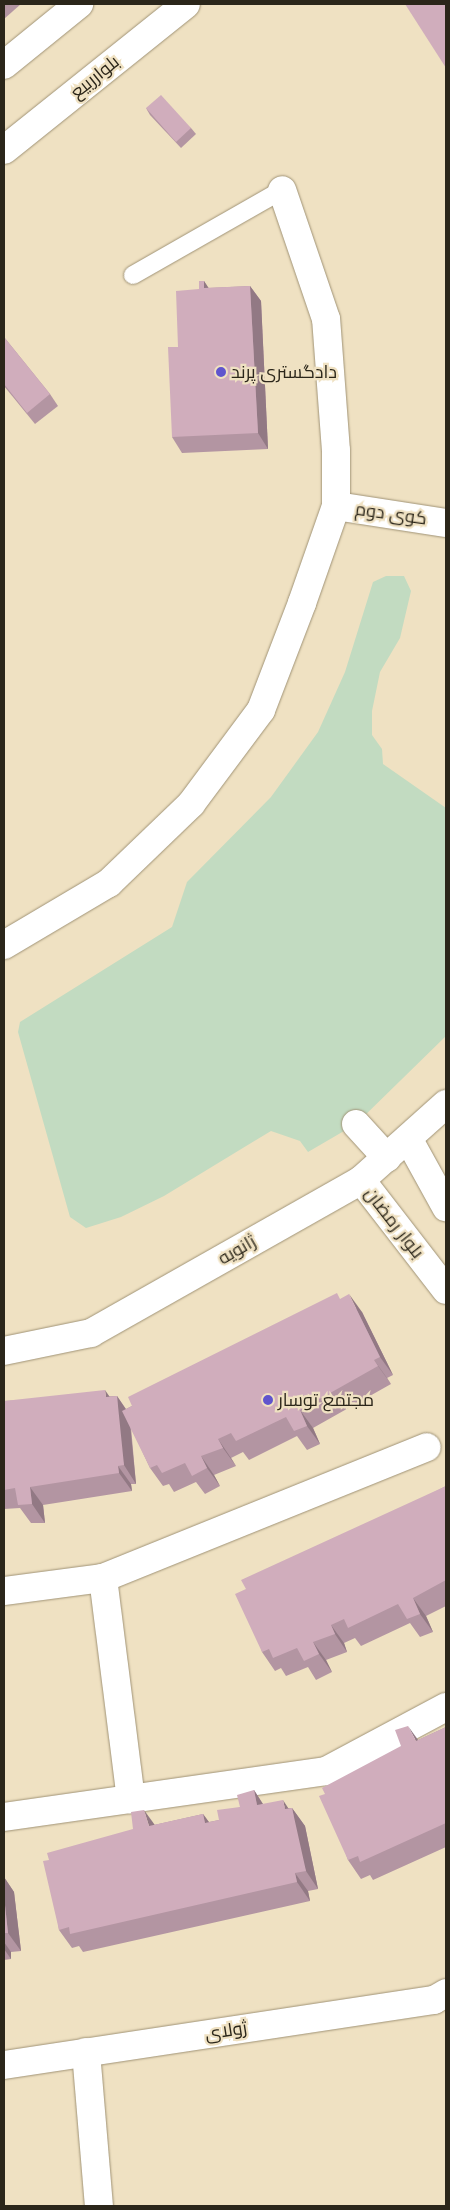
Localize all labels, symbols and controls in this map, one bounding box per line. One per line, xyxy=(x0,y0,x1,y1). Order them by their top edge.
street label: بلوارربیع xyxy=(66,51,124,103)
place label: دادگستری پرند xyxy=(231,361,337,383)
marker: دادگستری پرند xyxy=(215,366,227,378)
street label: کوی دوم xyxy=(354,498,428,530)
street label: بلوار رمضان xyxy=(360,1183,428,1263)
street label: ژانویه xyxy=(214,1231,260,1269)
place label: مجتمع توسار xyxy=(278,1389,374,1411)
marker: مجتمع توسار xyxy=(262,1394,274,1406)
street label: ژولای xyxy=(203,2017,249,2045)

